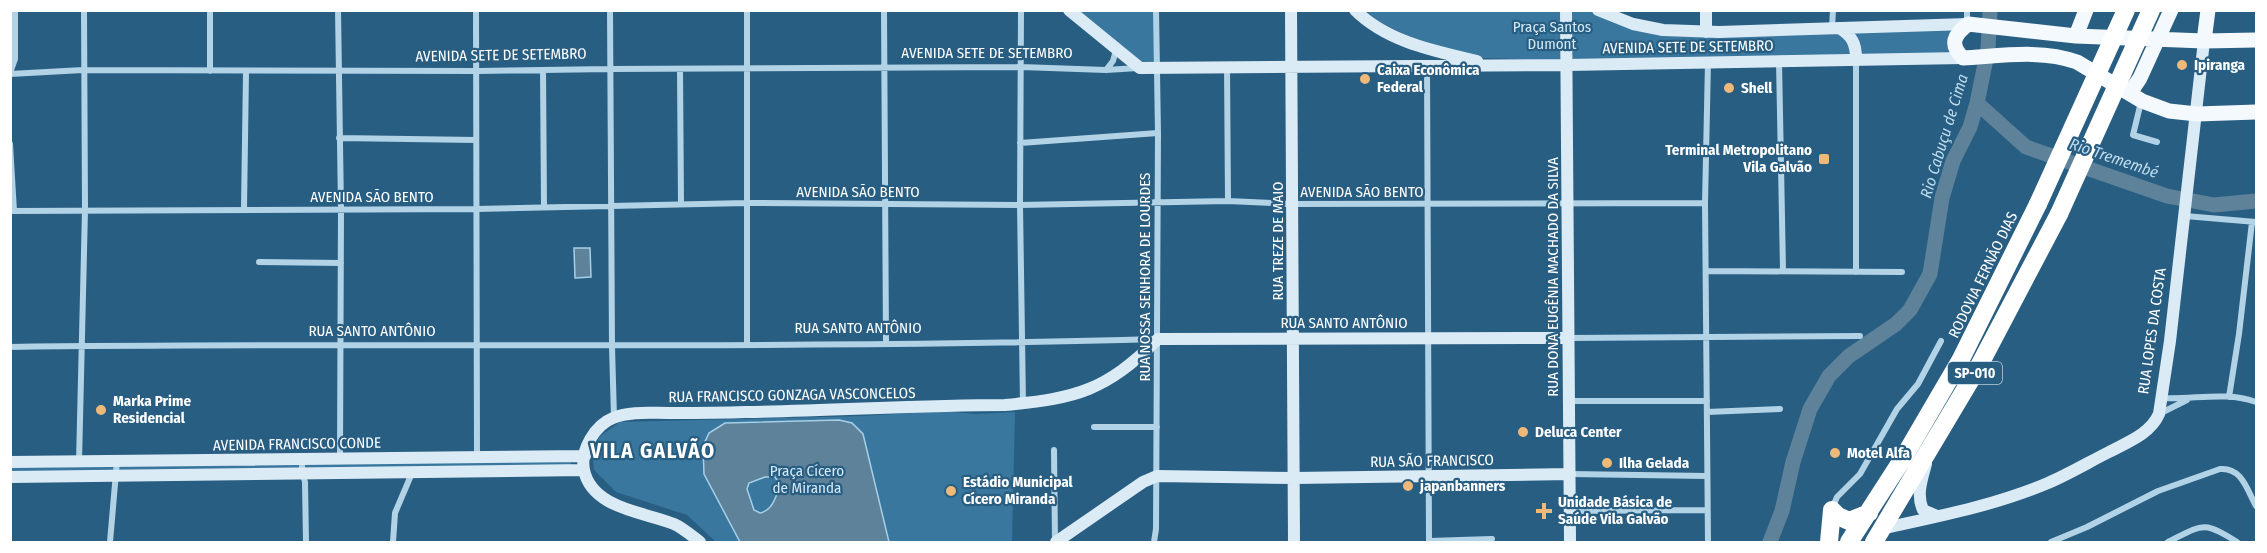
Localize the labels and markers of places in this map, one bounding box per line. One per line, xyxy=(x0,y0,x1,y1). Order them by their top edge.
place label: Ipiranga xyxy=(2194,56,2246,74)
marker: Ipiranga xyxy=(2175,58,2189,72)
place label: Caixa Econômica Federal xyxy=(1377,61,1480,96)
marker: Caixa Econômica Federal xyxy=(1358,72,1372,86)
place label: Shell xyxy=(1741,79,1773,97)
marker: Shell xyxy=(1722,81,1736,95)
place label: Terminal Metropolitano Vila Galvão xyxy=(1665,141,1812,176)
marker: Terminal Metropolitano Vila Galvão xyxy=(1817,152,1831,166)
place label: Marka Prime Residencial xyxy=(113,392,191,427)
marker: Marka Prime Residencial xyxy=(94,403,108,417)
place label: Deluca Center xyxy=(1535,423,1622,441)
marker: Deluca Center xyxy=(1516,425,1530,439)
place label: Motel Alfa xyxy=(1847,444,1910,462)
marker: Motel Alfa xyxy=(1828,446,1842,460)
place label: Ilha Gelada xyxy=(1619,454,1690,472)
marker: Ilha Gelada xyxy=(1600,456,1614,470)
place label: Estádio Municipal Cícero Miranda xyxy=(963,473,1073,508)
place label: japanbanners xyxy=(1419,477,1506,495)
marker: japanbanners xyxy=(1401,479,1415,493)
marker: Estádio Municipal Cícero Miranda xyxy=(944,484,958,498)
place label: Unidade Básica de Saúde Vila Galvão xyxy=(1558,493,1672,528)
marker: Unidade Básica de Saúde Vila Galvão xyxy=(1535,502,1553,520)

